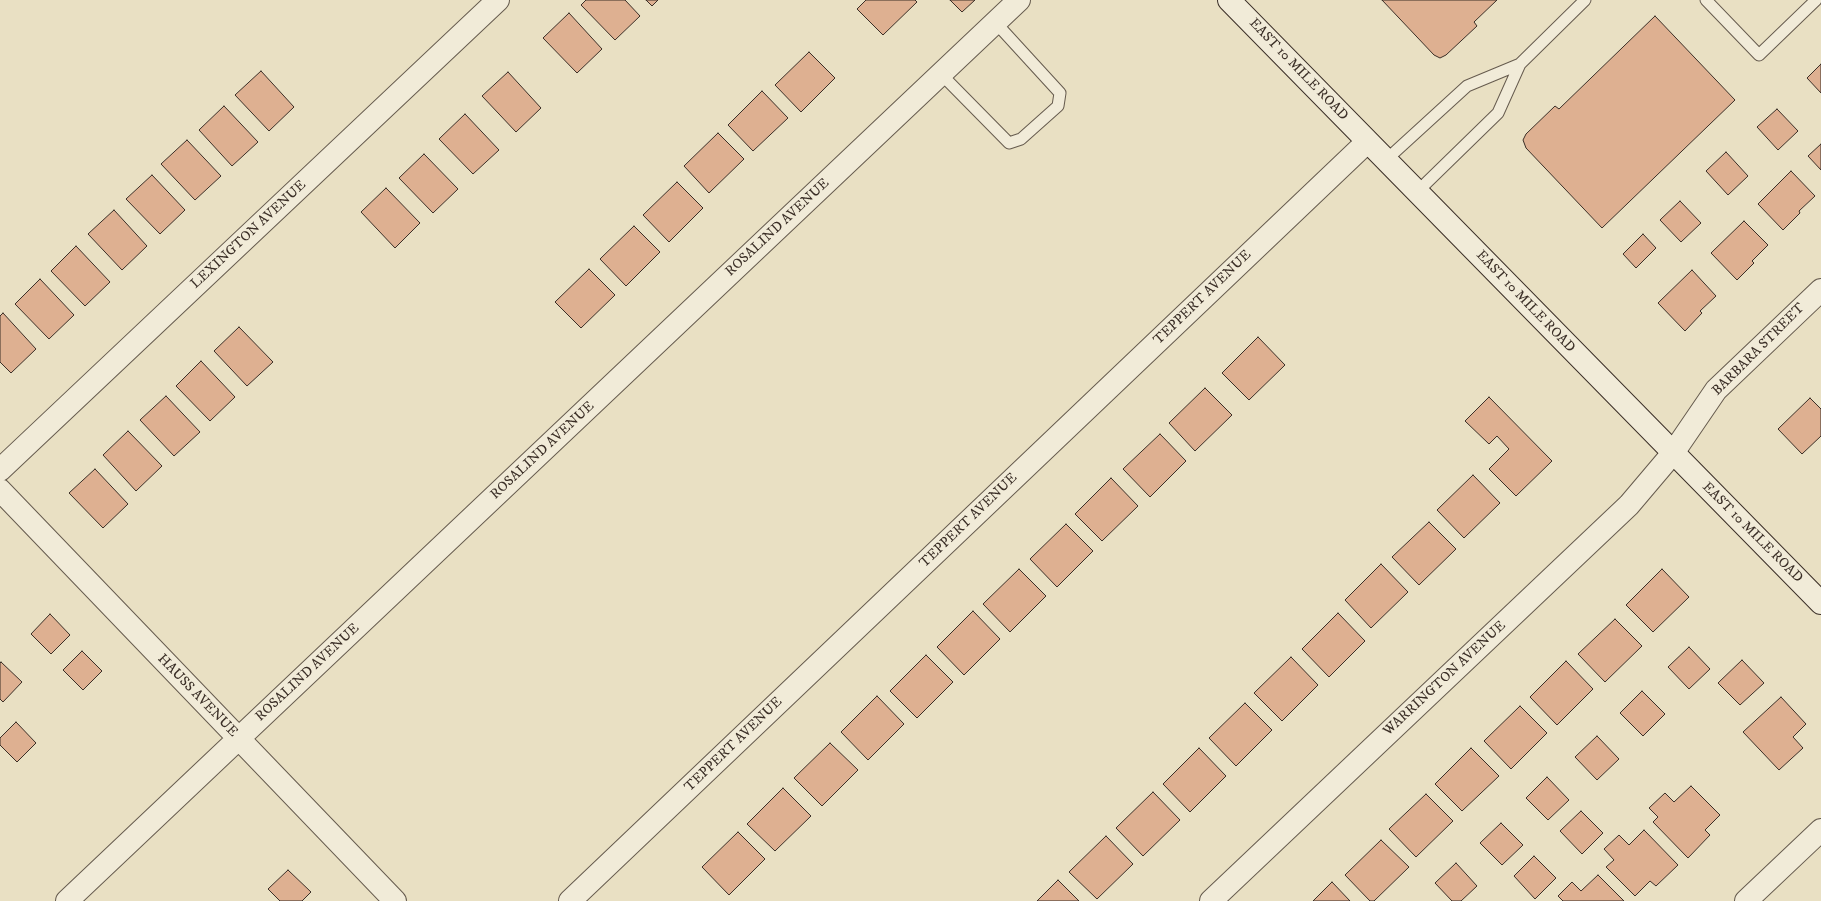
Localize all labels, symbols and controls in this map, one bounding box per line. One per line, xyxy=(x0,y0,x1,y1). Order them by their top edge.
street label: EAST 10 MILE ROAD xyxy=(1245,15,1351,125)
street label: ROSALIND AVENUE xyxy=(723,176,833,280)
street label: LEXINGTON AVENUE xyxy=(188,177,310,293)
street label: TEPPERT AVENUE xyxy=(1151,247,1255,349)
street label: EAST 10 MILE ROAD xyxy=(1472,247,1578,357)
street label: BARBARA STREET xyxy=(1709,300,1809,400)
street label: ROSALIND AVENUE xyxy=(488,399,598,503)
street label: TEPPERT AVENUE xyxy=(917,470,1021,572)
street label: EAST 10 MILE ROAD xyxy=(1698,479,1806,587)
street label: WARRINGTON AVENUE xyxy=(1380,618,1510,740)
street label: ROSALIND AVENUE xyxy=(253,621,363,725)
street label: HAUSS AVENUE xyxy=(153,651,241,741)
street label: TEPPERT AVENUE xyxy=(682,694,786,796)

